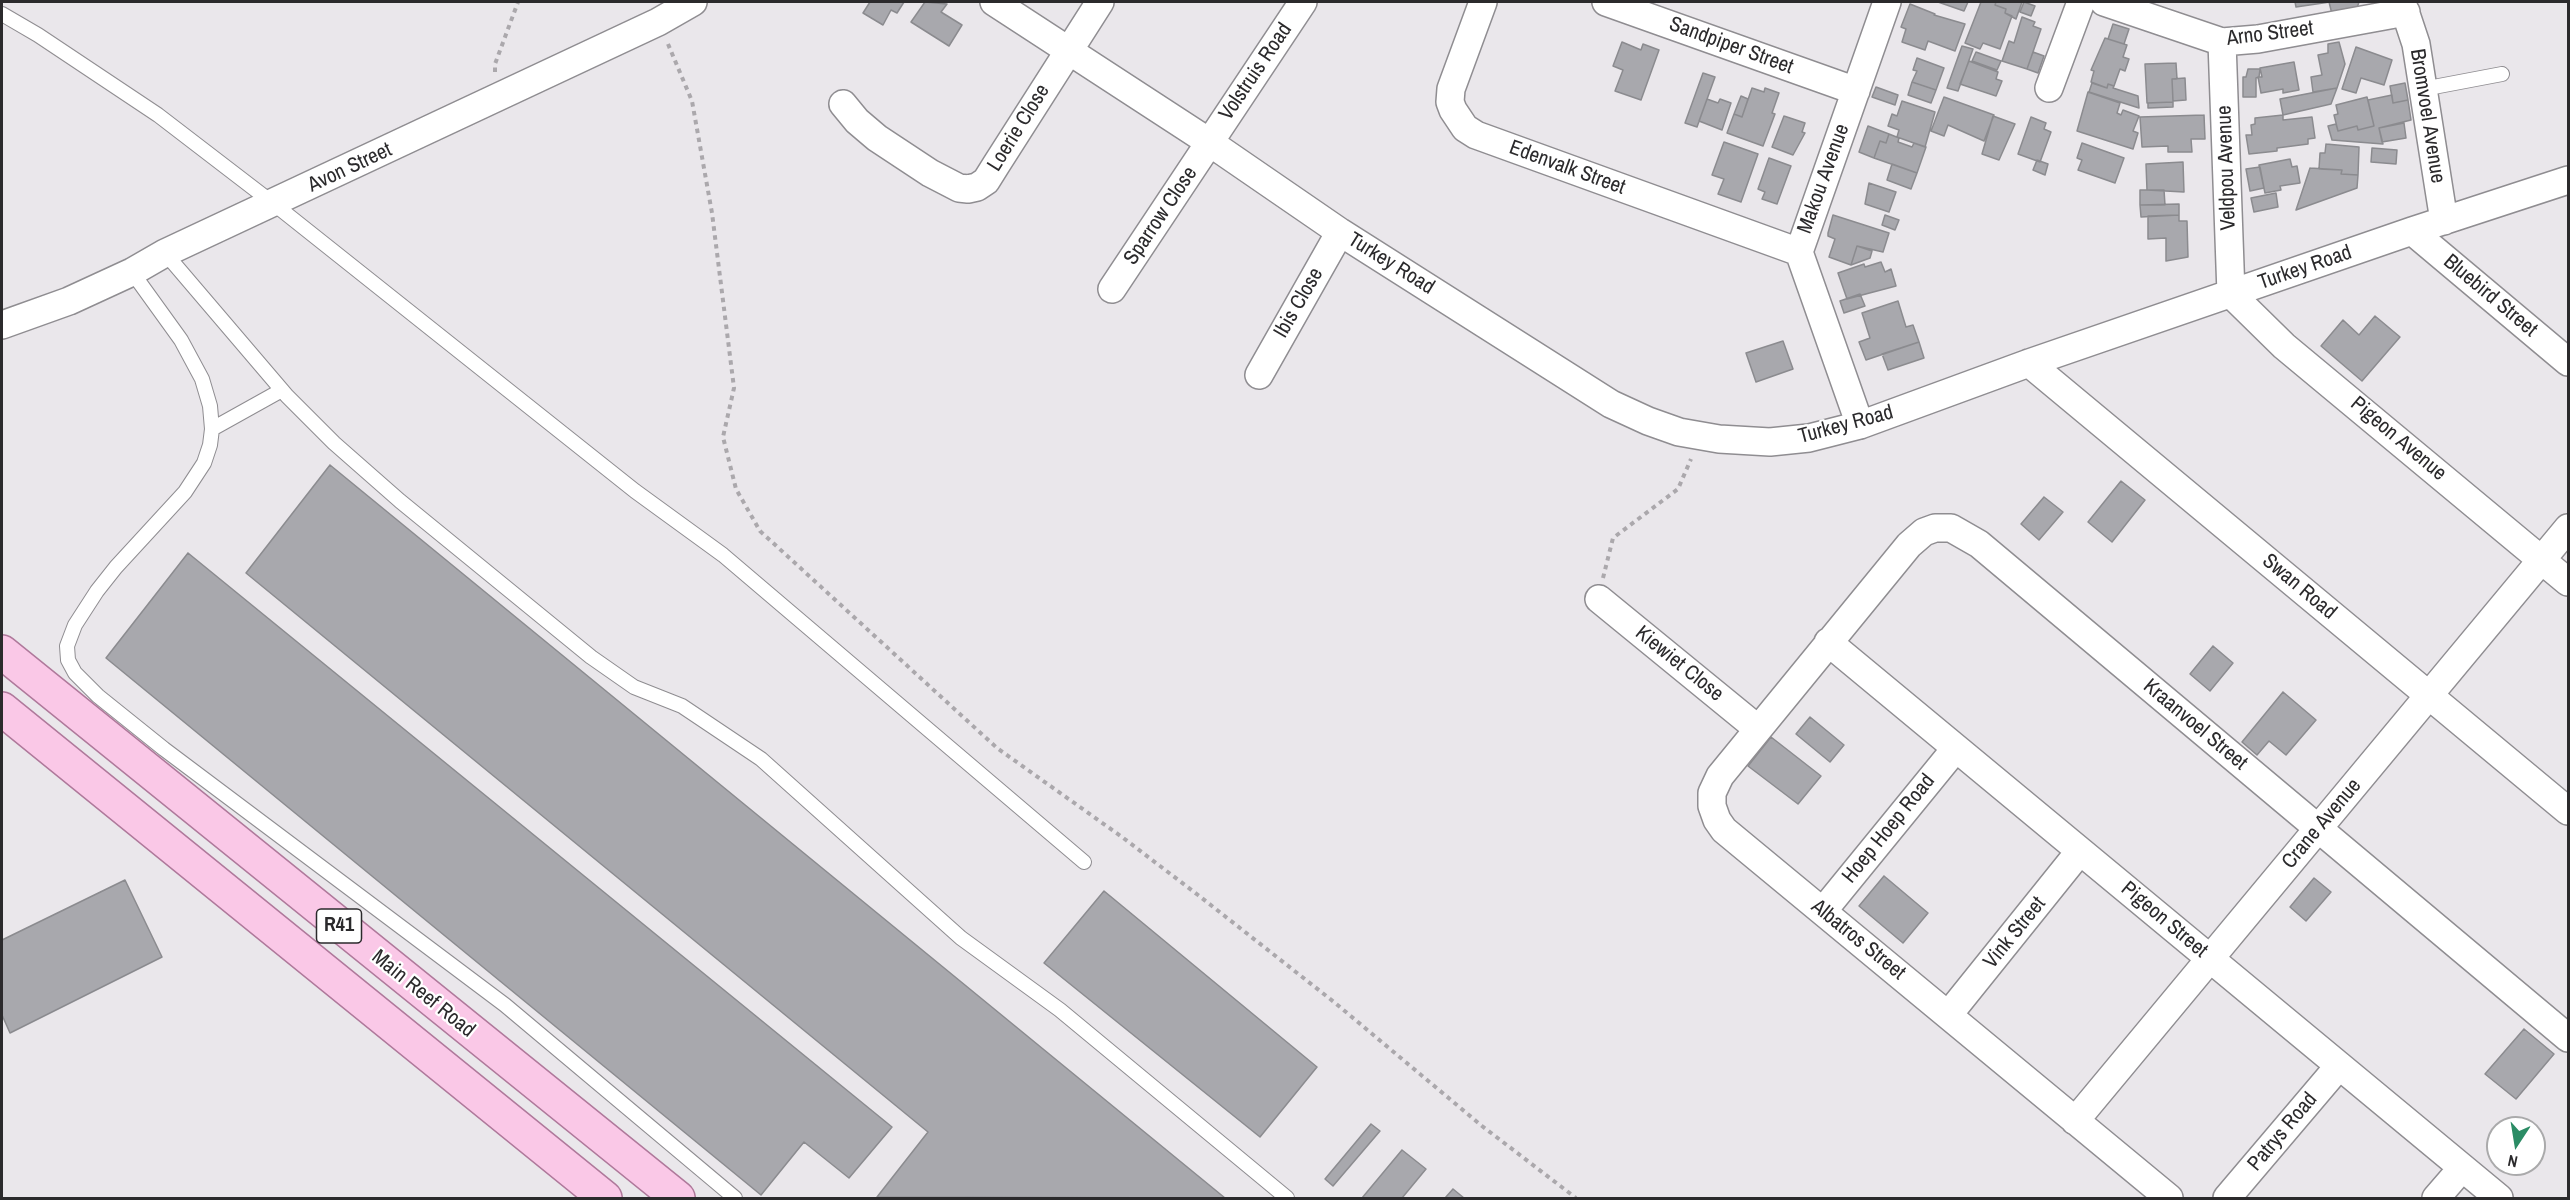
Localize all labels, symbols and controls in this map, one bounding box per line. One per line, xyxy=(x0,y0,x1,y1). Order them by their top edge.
street label: Sandpiper Street xyxy=(1666,12,1796,80)
street label: Arno Street xyxy=(2225,16,2315,52)
street label: Volstruis Road xyxy=(1214,19,1298,125)
street label: Bromvoel Avenue xyxy=(2404,47,2450,185)
street label: Loerie Close xyxy=(982,80,1056,176)
street label: Veldpou Avenue xyxy=(2212,105,2242,231)
street label: Makou Avenue xyxy=(1793,121,1855,237)
street label: Edenvalk Street xyxy=(1506,135,1628,201)
street label: Avon Street xyxy=(304,138,396,198)
street label: Sparrow Close xyxy=(1119,162,1203,270)
street label: Turkey Road xyxy=(1343,228,1439,300)
street label: Turkey Road xyxy=(2255,240,2355,296)
street label: Bluebird Street xyxy=(2438,249,2542,343)
street label: Ibis Close xyxy=(1269,264,1329,342)
street label: Pigeon Avenue xyxy=(2345,392,2451,486)
street label: Turkey Road xyxy=(1796,400,1896,450)
street label: Swan Road xyxy=(2257,549,2341,625)
street label: Kiewiet Close xyxy=(1630,621,1728,707)
street label: Kraanvoel Street xyxy=(2138,674,2252,776)
street label: Hoep Hoep Road xyxy=(1837,769,1941,889)
street label: Crane Avenue xyxy=(2277,774,2367,874)
street label: Pigeon Street xyxy=(2116,877,2212,963)
street label: Vink Street xyxy=(1978,892,2052,974)
street label: Albatros Street xyxy=(1806,894,1910,986)
road number: R41 xyxy=(316,909,362,943)
street label: Main Reef Road xyxy=(366,945,480,1043)
street label: Patrys Road xyxy=(2243,1088,2323,1176)
north arrow xyxy=(2486,1116,2546,1176)
text: N xyxy=(2506,1150,2520,1173)

